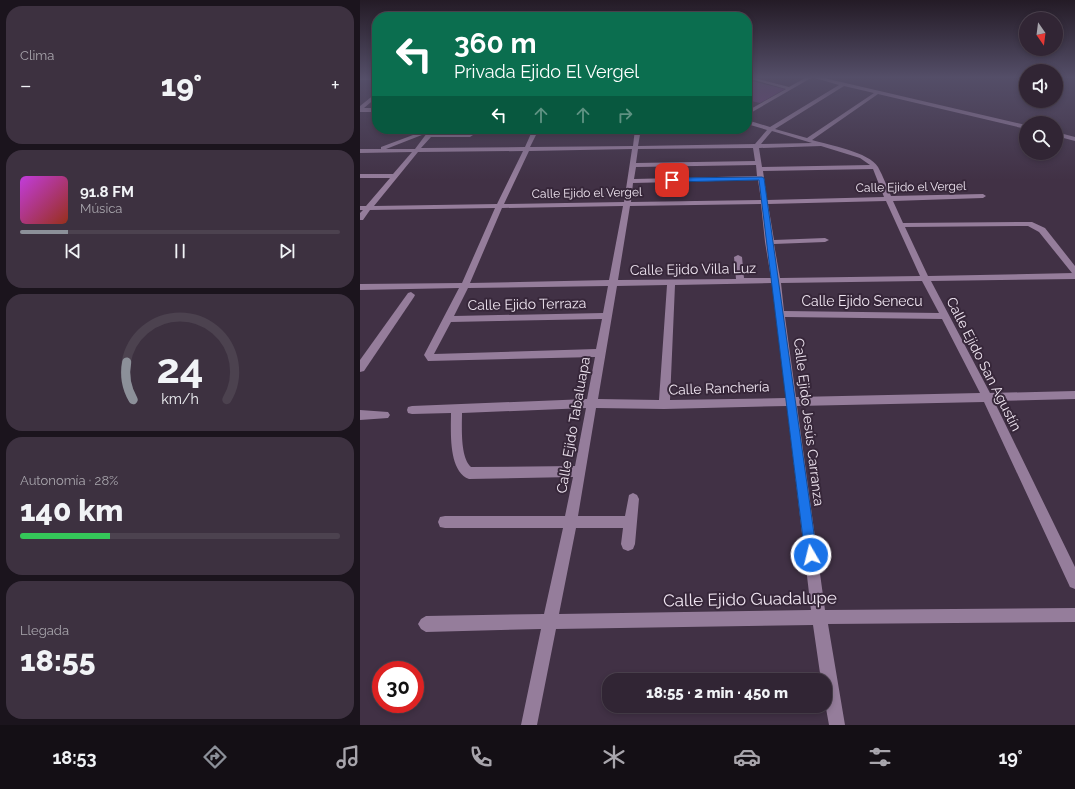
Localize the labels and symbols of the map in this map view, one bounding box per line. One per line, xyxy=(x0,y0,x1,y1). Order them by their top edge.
north arrow xyxy=(1019,12,1063,56)
pin xyxy=(655,163,689,197)
street label: Calle Ejido el Vergel xyxy=(856,179,967,195)
street label: Calle Ejido el Vergel xyxy=(532,185,643,201)
street label: Calle Ejido Villa Luz xyxy=(630,260,756,278)
street label: Calle Ejido Senecu xyxy=(801,293,923,309)
street label: Calle Ejido San Agustín xyxy=(943,294,1025,434)
street label: Calle Ejido Terraza xyxy=(468,295,586,313)
street label: Calle Ejido Jesús Carranza xyxy=(791,337,827,507)
street label: Calle Ejido Tabaluapa xyxy=(553,355,593,495)
street label: Calle Ranchería xyxy=(668,378,770,398)
position arrow xyxy=(790,534,832,576)
street label: Calle Ejido Guadalupe xyxy=(663,587,837,611)
speed limit sign: 30 xyxy=(372,661,424,713)

